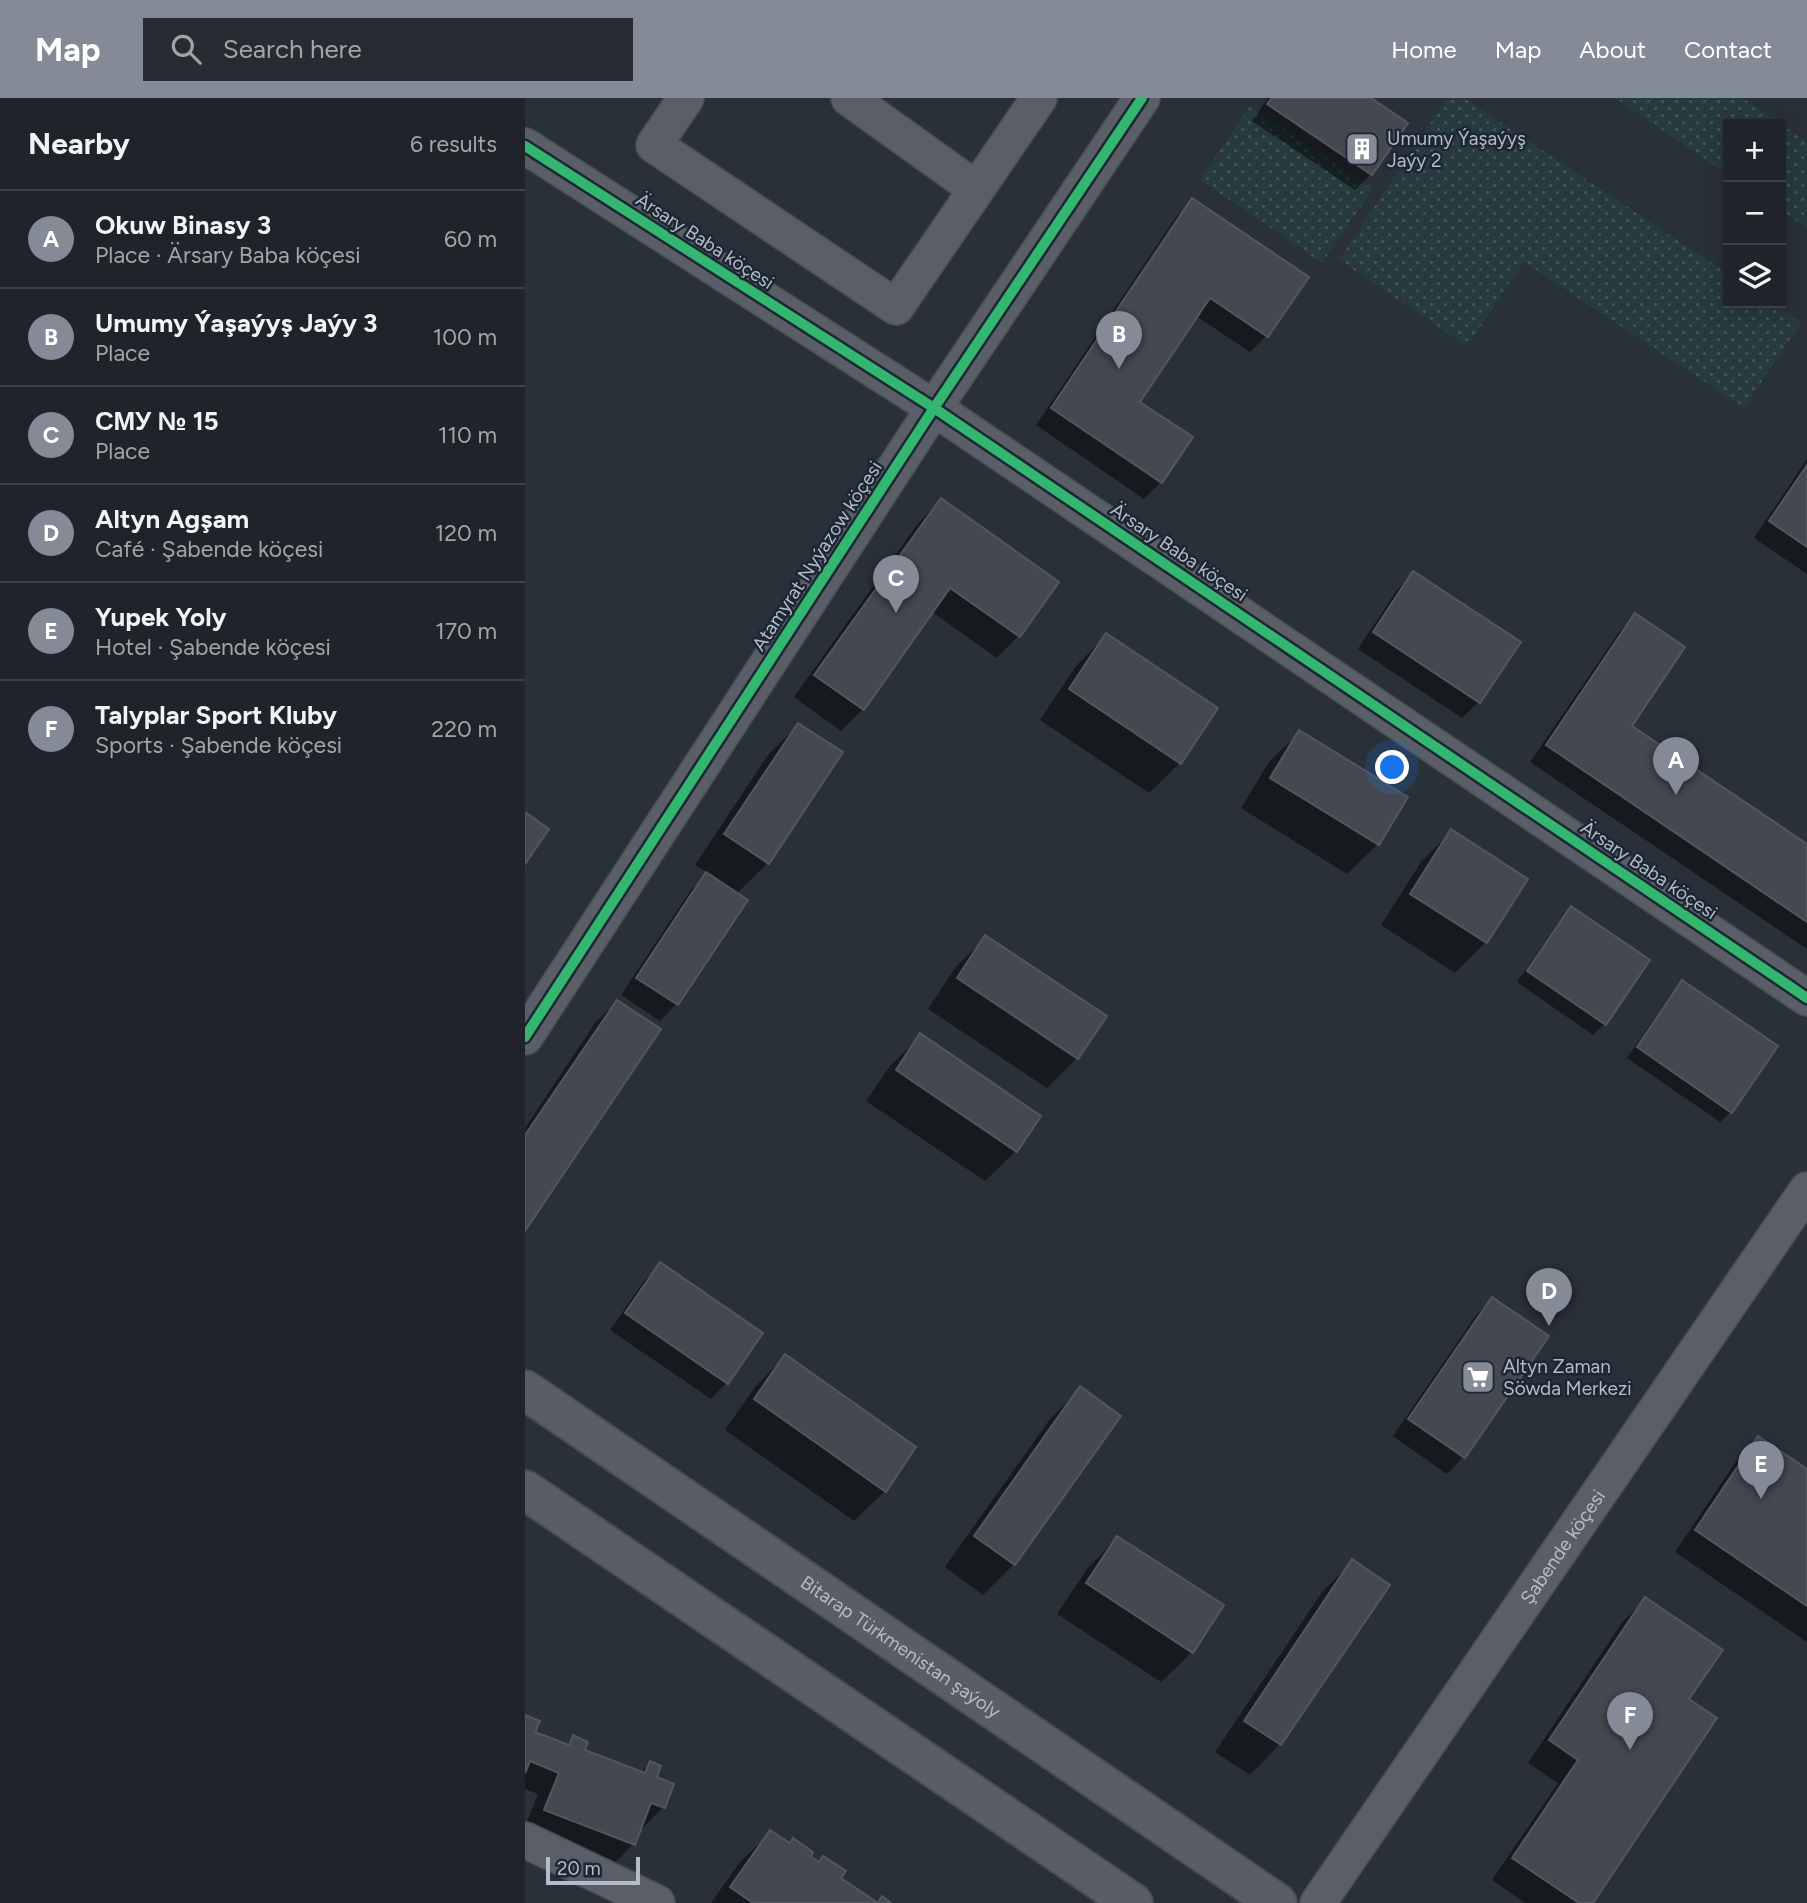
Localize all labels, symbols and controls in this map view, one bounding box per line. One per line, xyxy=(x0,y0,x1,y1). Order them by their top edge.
search box xyxy=(143,18,633,81)
text: Map xyxy=(35,30,101,69)
icon: search xyxy=(167,30,205,68)
text: Search here xyxy=(223,33,362,65)
text: Home xyxy=(1391,35,1457,64)
text: Map xyxy=(1495,35,1541,64)
text: About xyxy=(1579,35,1646,64)
text: Contact xyxy=(1684,35,1772,64)
map controls xyxy=(1723,119,1786,308)
button: + xyxy=(1723,119,1786,182)
text: Nearby xyxy=(28,125,130,162)
place label: Umumy Ýaşaýyş Jaýy 2 xyxy=(1387,127,1526,172)
text: 6 results xyxy=(410,130,497,158)
building icon: Umumy Ýaşaýyş Jaýy 2 xyxy=(1343,130,1381,168)
button: − xyxy=(1723,182,1786,245)
street label: Ärsary Baba köçesi xyxy=(632,188,778,294)
text: Okuw Binasy 3 xyxy=(95,209,271,241)
text: A xyxy=(43,225,59,253)
text: 60 m xyxy=(444,225,497,253)
text: Place · Ärsary Baba köçesi xyxy=(95,241,361,269)
button: layers xyxy=(1723,245,1786,308)
text: Umumy Ýaşaýyş Jaýy 3 xyxy=(95,307,378,339)
pin: B xyxy=(1096,311,1142,369)
text: B xyxy=(44,323,58,351)
text: 100 m xyxy=(433,323,497,351)
text: Place xyxy=(95,339,150,367)
text: СМУ № 15 xyxy=(95,405,219,437)
text: C xyxy=(43,421,59,449)
text: 110 m xyxy=(438,421,497,449)
text: Place xyxy=(95,437,150,465)
street label: Atamyrat Nyýazow köçesi xyxy=(747,457,887,655)
street label: Ärsary Baba köçesi xyxy=(1106,498,1252,606)
text: Altyn Agşam xyxy=(95,503,249,535)
text: D xyxy=(43,519,59,547)
text: 120 m xyxy=(435,519,497,547)
text: Café · Şabende köçesi xyxy=(95,535,323,563)
pin: C xyxy=(873,555,919,613)
text: Yupek Yoly xyxy=(95,601,227,633)
text: E xyxy=(44,617,58,645)
text: 170 m xyxy=(435,617,497,645)
text: Hotel · Şabende köçesi xyxy=(95,633,331,661)
text: Talyplar Sport Kluby xyxy=(95,699,337,731)
text: F xyxy=(45,715,57,743)
text: 220 m xyxy=(431,715,497,743)
text: Sports · Şabende köçesi xyxy=(95,731,342,759)
pin: A xyxy=(1653,737,1699,795)
your location xyxy=(1375,750,1409,784)
street label: Ärsary Baba köçesi xyxy=(1576,816,1722,924)
pin: D xyxy=(1526,1268,1572,1326)
place label: Altyn Zaman Söwda Merkezi xyxy=(1503,1355,1632,1400)
supermarket icon: Altyn Zaman Söwda Merkezi xyxy=(1459,1358,1497,1396)
pin: E xyxy=(1738,1441,1784,1499)
street label: Şabende köçesi xyxy=(1515,1485,1610,1608)
street label: Bitarap Türkmenistan şaýoly xyxy=(797,1570,1005,1723)
pin: F xyxy=(1607,1692,1653,1750)
scale bar xyxy=(546,1854,641,1886)
text: 20 m xyxy=(557,1857,601,1880)

